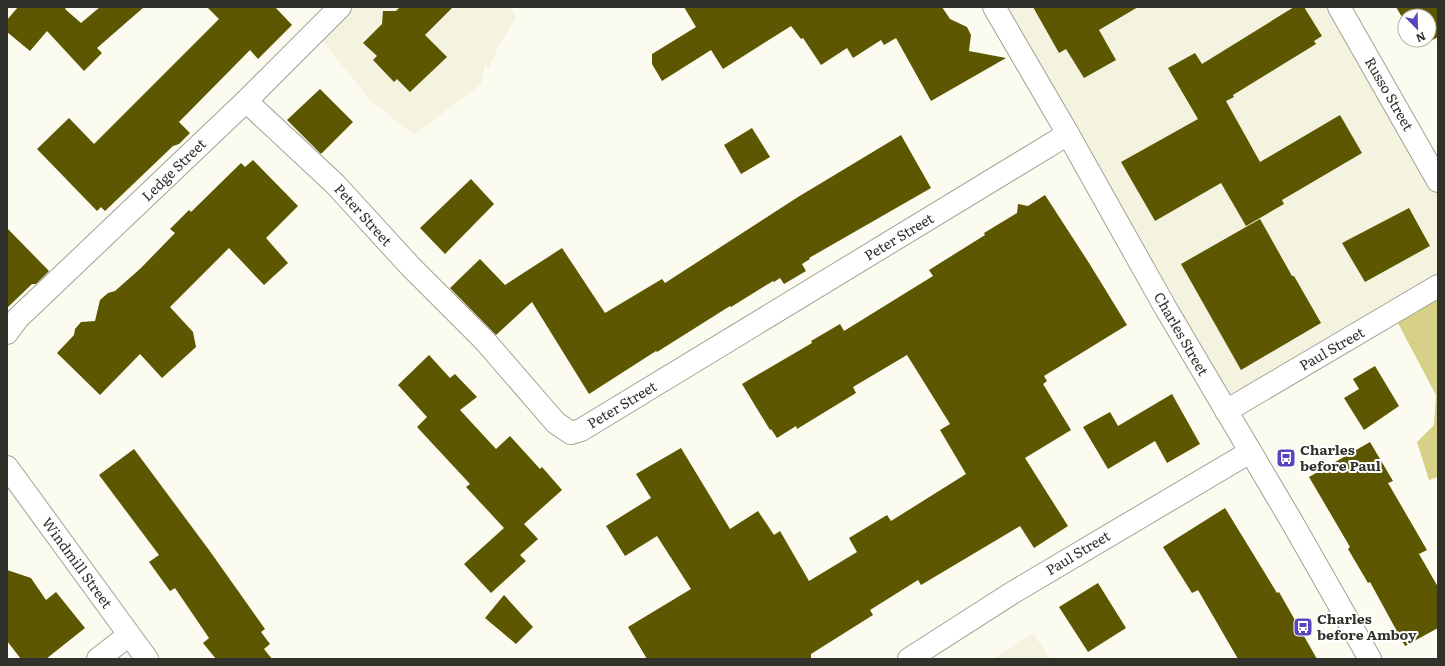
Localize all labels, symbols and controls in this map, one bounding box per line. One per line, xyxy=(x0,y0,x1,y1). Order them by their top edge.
north arrow xyxy=(1397,8,1437,48)
text: N xyxy=(1414,29,1429,47)
street label: Russo Street xyxy=(1361,53,1419,134)
street label: Ledge Street xyxy=(137,133,210,205)
street label: Peter Street xyxy=(330,179,397,250)
street label: Peter Street xyxy=(860,207,937,265)
street label: Charles Street xyxy=(1150,288,1214,379)
street label: Paul Street xyxy=(1295,321,1368,375)
street label: Peter Street xyxy=(583,375,660,433)
place label: Charles before Paul xyxy=(1300,439,1381,475)
bus stop icon: Charles before Paul xyxy=(1275,447,1297,469)
street label: Windmill Street xyxy=(38,513,118,612)
street label: Paul Street xyxy=(1041,525,1114,579)
place label: Charles before Amboy xyxy=(1317,608,1417,644)
bus stop icon: Charles before Amboy xyxy=(1292,616,1314,638)

